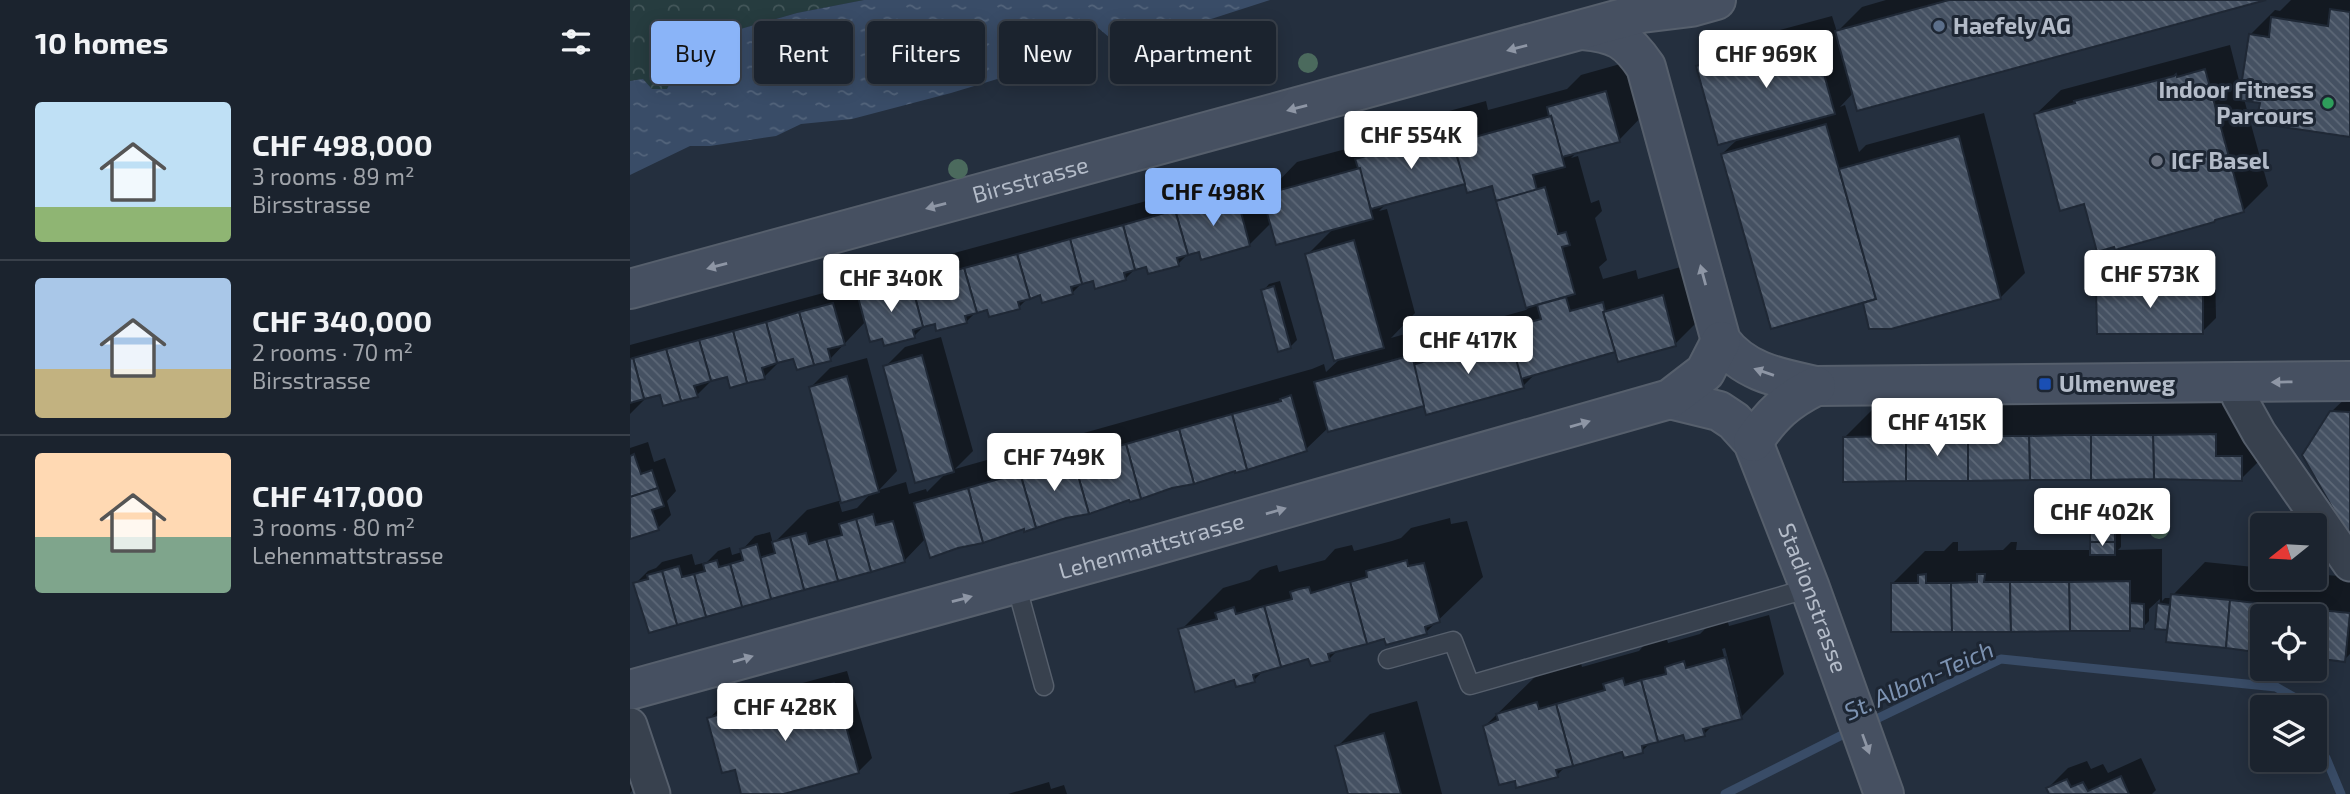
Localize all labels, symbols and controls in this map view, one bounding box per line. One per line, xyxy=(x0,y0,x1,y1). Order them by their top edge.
place label: Haefely AG xyxy=(1953,11,2071,39)
marker: Haefely AG xyxy=(1931,18,1947,34)
chip: Buy xyxy=(651,21,740,84)
chip: Rent xyxy=(754,21,853,84)
chip: Filters xyxy=(867,21,985,84)
chip: New xyxy=(999,21,1096,84)
chip: Apartment xyxy=(1110,21,1276,84)
icon: filters xyxy=(557,23,595,61)
text: 10 homes xyxy=(35,24,168,60)
pin: CHF 969K xyxy=(1694,31,1838,90)
text: CHF 969K xyxy=(1715,39,1817,67)
one-way arrow xyxy=(1506,43,1528,54)
place label: Indoor Fitness Parcours xyxy=(2158,75,2314,129)
marker: Indoor Fitness Parcours xyxy=(2320,95,2336,111)
one-way arrow xyxy=(1286,103,1308,114)
pin: CHF 554K xyxy=(1339,111,1483,171)
text: CHF 554K xyxy=(1360,120,1462,148)
text: CHF 498,000 xyxy=(252,126,433,162)
icon: home xyxy=(91,130,175,214)
place label: ICF Basel xyxy=(2171,146,2270,174)
street label: Birsstrasse xyxy=(969,150,1091,208)
marker: ICF Basel xyxy=(2149,153,2165,169)
text: 3 rooms · 89 m² xyxy=(252,162,414,190)
pin: CHF 498K xyxy=(1141,168,1285,228)
text: CHF 498K xyxy=(1161,177,1265,205)
text: Birsstrasse xyxy=(252,190,371,218)
one-way arrow xyxy=(925,201,947,212)
pin: CHF 573K xyxy=(2078,250,2222,310)
pin: CHF 340K xyxy=(819,254,963,314)
text: CHF 573K xyxy=(2100,259,2200,287)
one-way arrow xyxy=(705,261,727,272)
text: CHF 340K xyxy=(839,263,943,291)
one-way arrow xyxy=(1697,264,1708,286)
text: CHF 340,000 xyxy=(252,302,432,338)
icon: home xyxy=(91,306,175,390)
pin: CHF 417K xyxy=(1396,316,1540,376)
text: CHF 417K xyxy=(1419,325,1517,353)
text: 2 rooms · 70 m² xyxy=(252,338,413,366)
text: Birsstrasse xyxy=(252,366,371,394)
one-way arrow xyxy=(1753,366,1774,377)
place label: Ulmenweg xyxy=(2059,369,2176,397)
marker: Ulmenweg xyxy=(2037,376,2053,392)
one-way arrow xyxy=(2271,377,2293,388)
pin: CHF 415K xyxy=(1865,398,2009,458)
text: CHF 415K xyxy=(1888,407,1986,435)
one-way arrow xyxy=(1570,419,1591,429)
pin: CHF 749K xyxy=(982,434,1126,493)
text: CHF 749K xyxy=(1003,442,1105,470)
text: CHF 417,000 xyxy=(252,477,424,513)
icon: home xyxy=(91,481,175,565)
pin: CHF 402K xyxy=(2030,489,2174,548)
text: CHF 402K xyxy=(2050,497,2154,525)
street label: Lehenmattstrasse xyxy=(1055,506,1247,584)
one-way arrow xyxy=(1266,506,1287,516)
text: 3 rooms · 80 m² xyxy=(252,513,415,541)
north arrow xyxy=(2250,513,2328,590)
map controls xyxy=(2250,513,2327,772)
street label: Stadionstrasse xyxy=(1773,519,1854,676)
text: Lehenmattstrasse xyxy=(252,541,444,569)
one-way arrow xyxy=(952,593,974,604)
button: locate xyxy=(2250,604,2327,681)
water label: St. Alban-Teich xyxy=(1839,634,1998,726)
one-way arrow xyxy=(733,653,754,663)
pin: CHF 428K xyxy=(713,684,857,743)
text: CHF 428K xyxy=(733,692,837,720)
button: layers xyxy=(2250,695,2327,772)
one-way arrow xyxy=(1861,734,1872,755)

